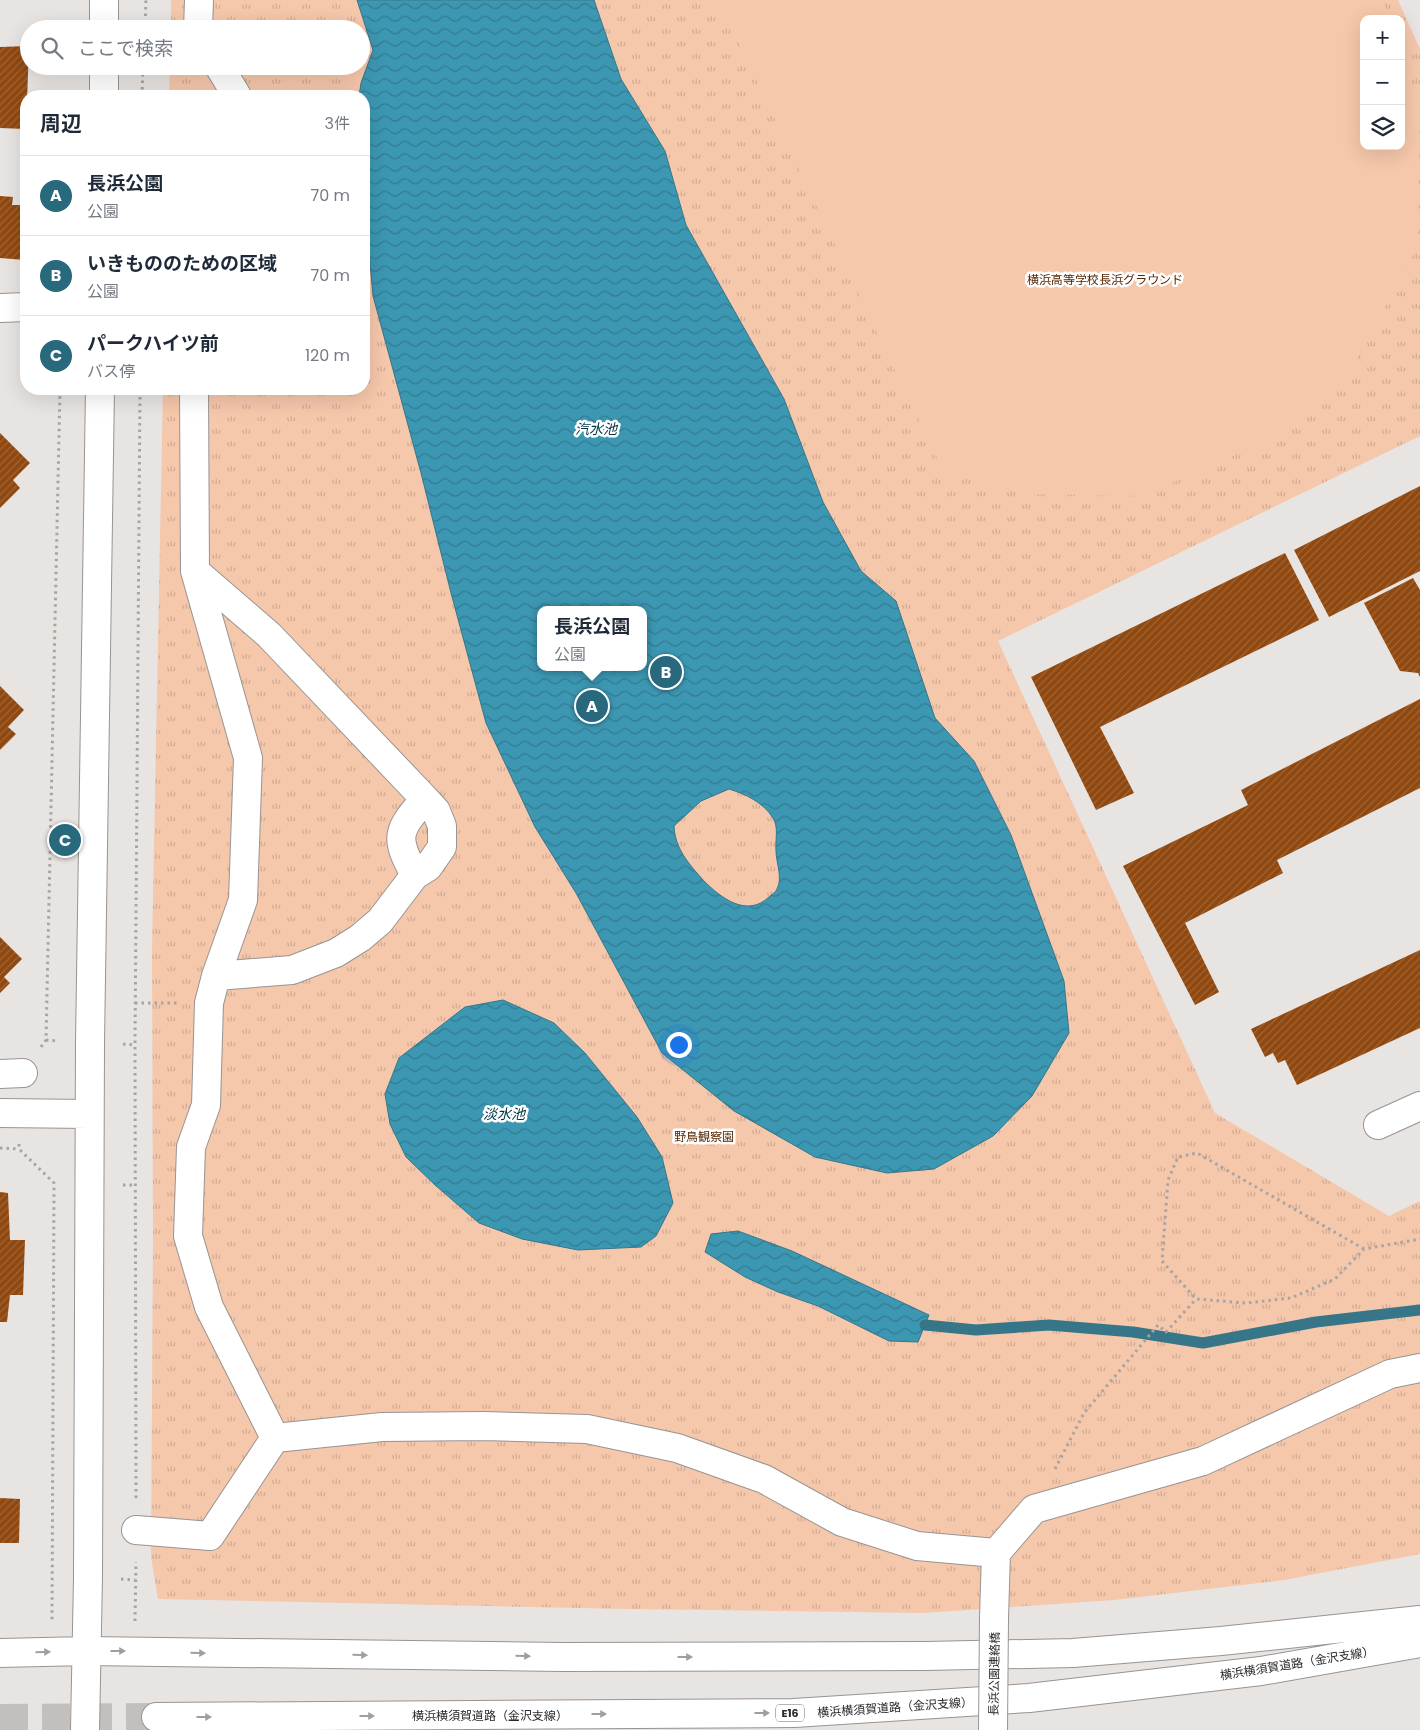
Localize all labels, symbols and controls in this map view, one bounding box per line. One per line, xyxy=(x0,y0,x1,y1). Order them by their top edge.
map controls xyxy=(1360,15,1405,150)
button: + xyxy=(1360,15,1405,60)
search box xyxy=(20,20,370,75)
icon: search xyxy=(38,34,66,62)
text: ここで検索 xyxy=(78,35,173,62)
button: − xyxy=(1360,60,1405,105)
button: layers xyxy=(1360,105,1405,150)
text: 周辺 xyxy=(40,109,82,138)
text: 3件 xyxy=(325,112,350,135)
text: 長浜公園 xyxy=(87,170,163,197)
text: A xyxy=(50,184,62,207)
text: 70 m xyxy=(310,184,350,207)
text: 公園 xyxy=(87,200,119,223)
text: いきもののための区域 xyxy=(87,250,277,277)
text: B xyxy=(51,264,61,287)
text: 70 m xyxy=(310,264,350,287)
park label: 横浜高等学校長浜グラウンド xyxy=(1027,271,1183,288)
text: 公園 xyxy=(87,280,119,303)
text: パークハイツ前 xyxy=(87,330,219,357)
text: C xyxy=(50,344,62,367)
text: 120 m xyxy=(305,344,350,367)
text: バス停 xyxy=(87,360,135,383)
water label: 汽水池 xyxy=(575,419,619,439)
popup xyxy=(537,606,647,671)
text: 長浜公園 xyxy=(554,613,630,640)
text: 公園 xyxy=(554,643,586,666)
pin: B xyxy=(650,653,682,691)
pin: A xyxy=(576,687,608,725)
pin: C xyxy=(49,821,81,859)
your location xyxy=(666,1032,692,1058)
water label: 淡水池 xyxy=(483,1104,527,1124)
park label: 野鳥観察園 xyxy=(674,1128,734,1145)
street label: 長浜公園連絡橋 xyxy=(985,1632,1003,1716)
street label: 横浜横須賀道路（金沢支線） xyxy=(1219,1642,1375,1684)
one-way arrow xyxy=(110,1647,126,1655)
one-way arrow xyxy=(35,1648,51,1656)
one-way arrow xyxy=(190,1649,206,1657)
one-way arrow xyxy=(352,1651,368,1659)
one-way arrow xyxy=(515,1652,531,1660)
one-way arrow xyxy=(677,1653,693,1661)
street label: 横浜横須賀道路（金沢支線） xyxy=(817,1693,973,1721)
road number: E16 xyxy=(776,1705,804,1722)
street label: 横浜横須賀道路（金沢支線） xyxy=(412,1707,568,1724)
one-way arrow xyxy=(754,1709,770,1717)
one-way arrow xyxy=(592,1710,608,1718)
one-way arrow xyxy=(359,1712,375,1720)
one-way arrow xyxy=(197,1713,213,1721)

